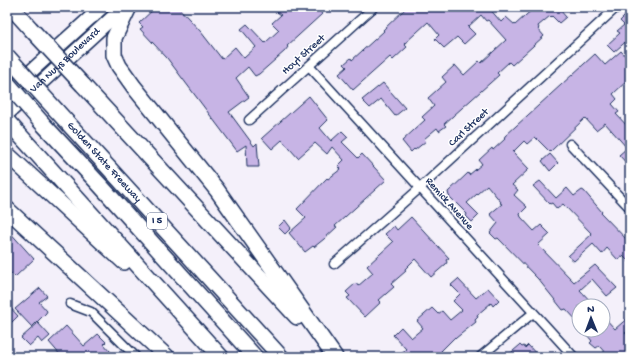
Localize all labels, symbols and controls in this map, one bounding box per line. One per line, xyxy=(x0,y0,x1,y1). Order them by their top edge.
street label: Van Nuys Boulevard xyxy=(27,25,104,96)
street label: Hoyt Street xyxy=(280,32,329,77)
street label: Carl Street xyxy=(447,105,493,150)
street label: Golden State Freeway xyxy=(64,120,144,206)
street label: Remick Avenue xyxy=(422,175,476,233)
road number: I 5 xyxy=(147,213,167,229)
north arrow xyxy=(571,298,611,338)
text: N xyxy=(587,304,595,316)

